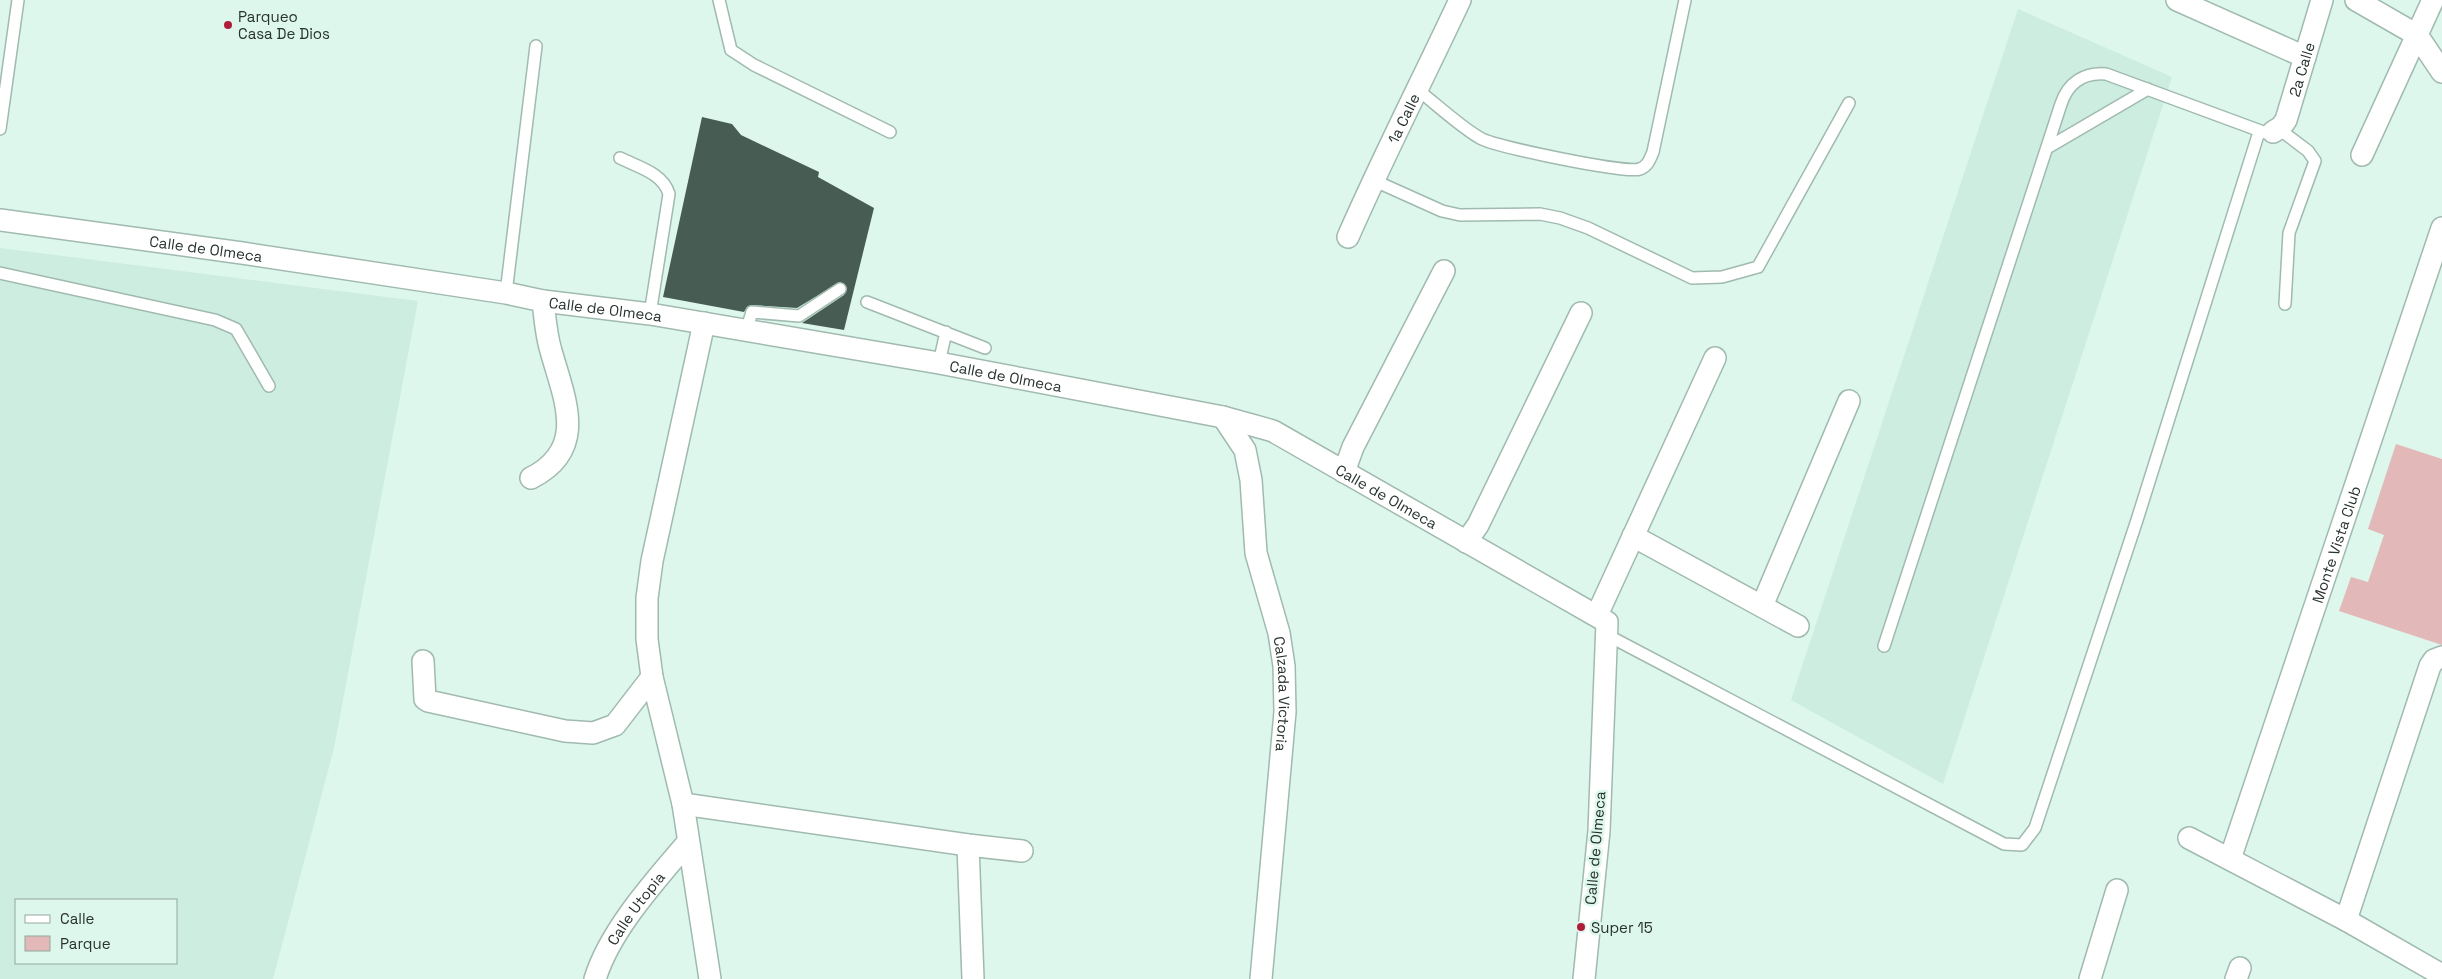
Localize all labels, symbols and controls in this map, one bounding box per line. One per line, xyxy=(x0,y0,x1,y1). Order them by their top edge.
place label: Parqueo Casa De Dios xyxy=(238,7,330,43)
marker: Parqueo Casa De Dios xyxy=(222,19,234,31)
street label: 2a Calle xyxy=(2284,40,2318,99)
street label: 1a Calle xyxy=(1383,90,1423,146)
street label: Calle de Olmeca xyxy=(148,231,264,266)
street label: Calle de Olmeca xyxy=(548,292,664,325)
street label: Calle de Olmeca xyxy=(948,356,1064,396)
street label: Calle de Olmeca xyxy=(1333,459,1441,533)
street label: Monte Vista Club xyxy=(2307,483,2364,605)
street label: Calzada Victoria xyxy=(1270,635,1295,753)
street label: Calle de Olmeca xyxy=(1581,790,1609,906)
street label: Calle Utopia xyxy=(602,867,669,948)
legend xyxy=(15,899,178,964)
text: Calle xyxy=(60,909,95,928)
place label: Super 15 xyxy=(1591,918,1653,937)
marker: Super 15 xyxy=(1575,921,1587,933)
text: Parque xyxy=(60,934,111,953)

